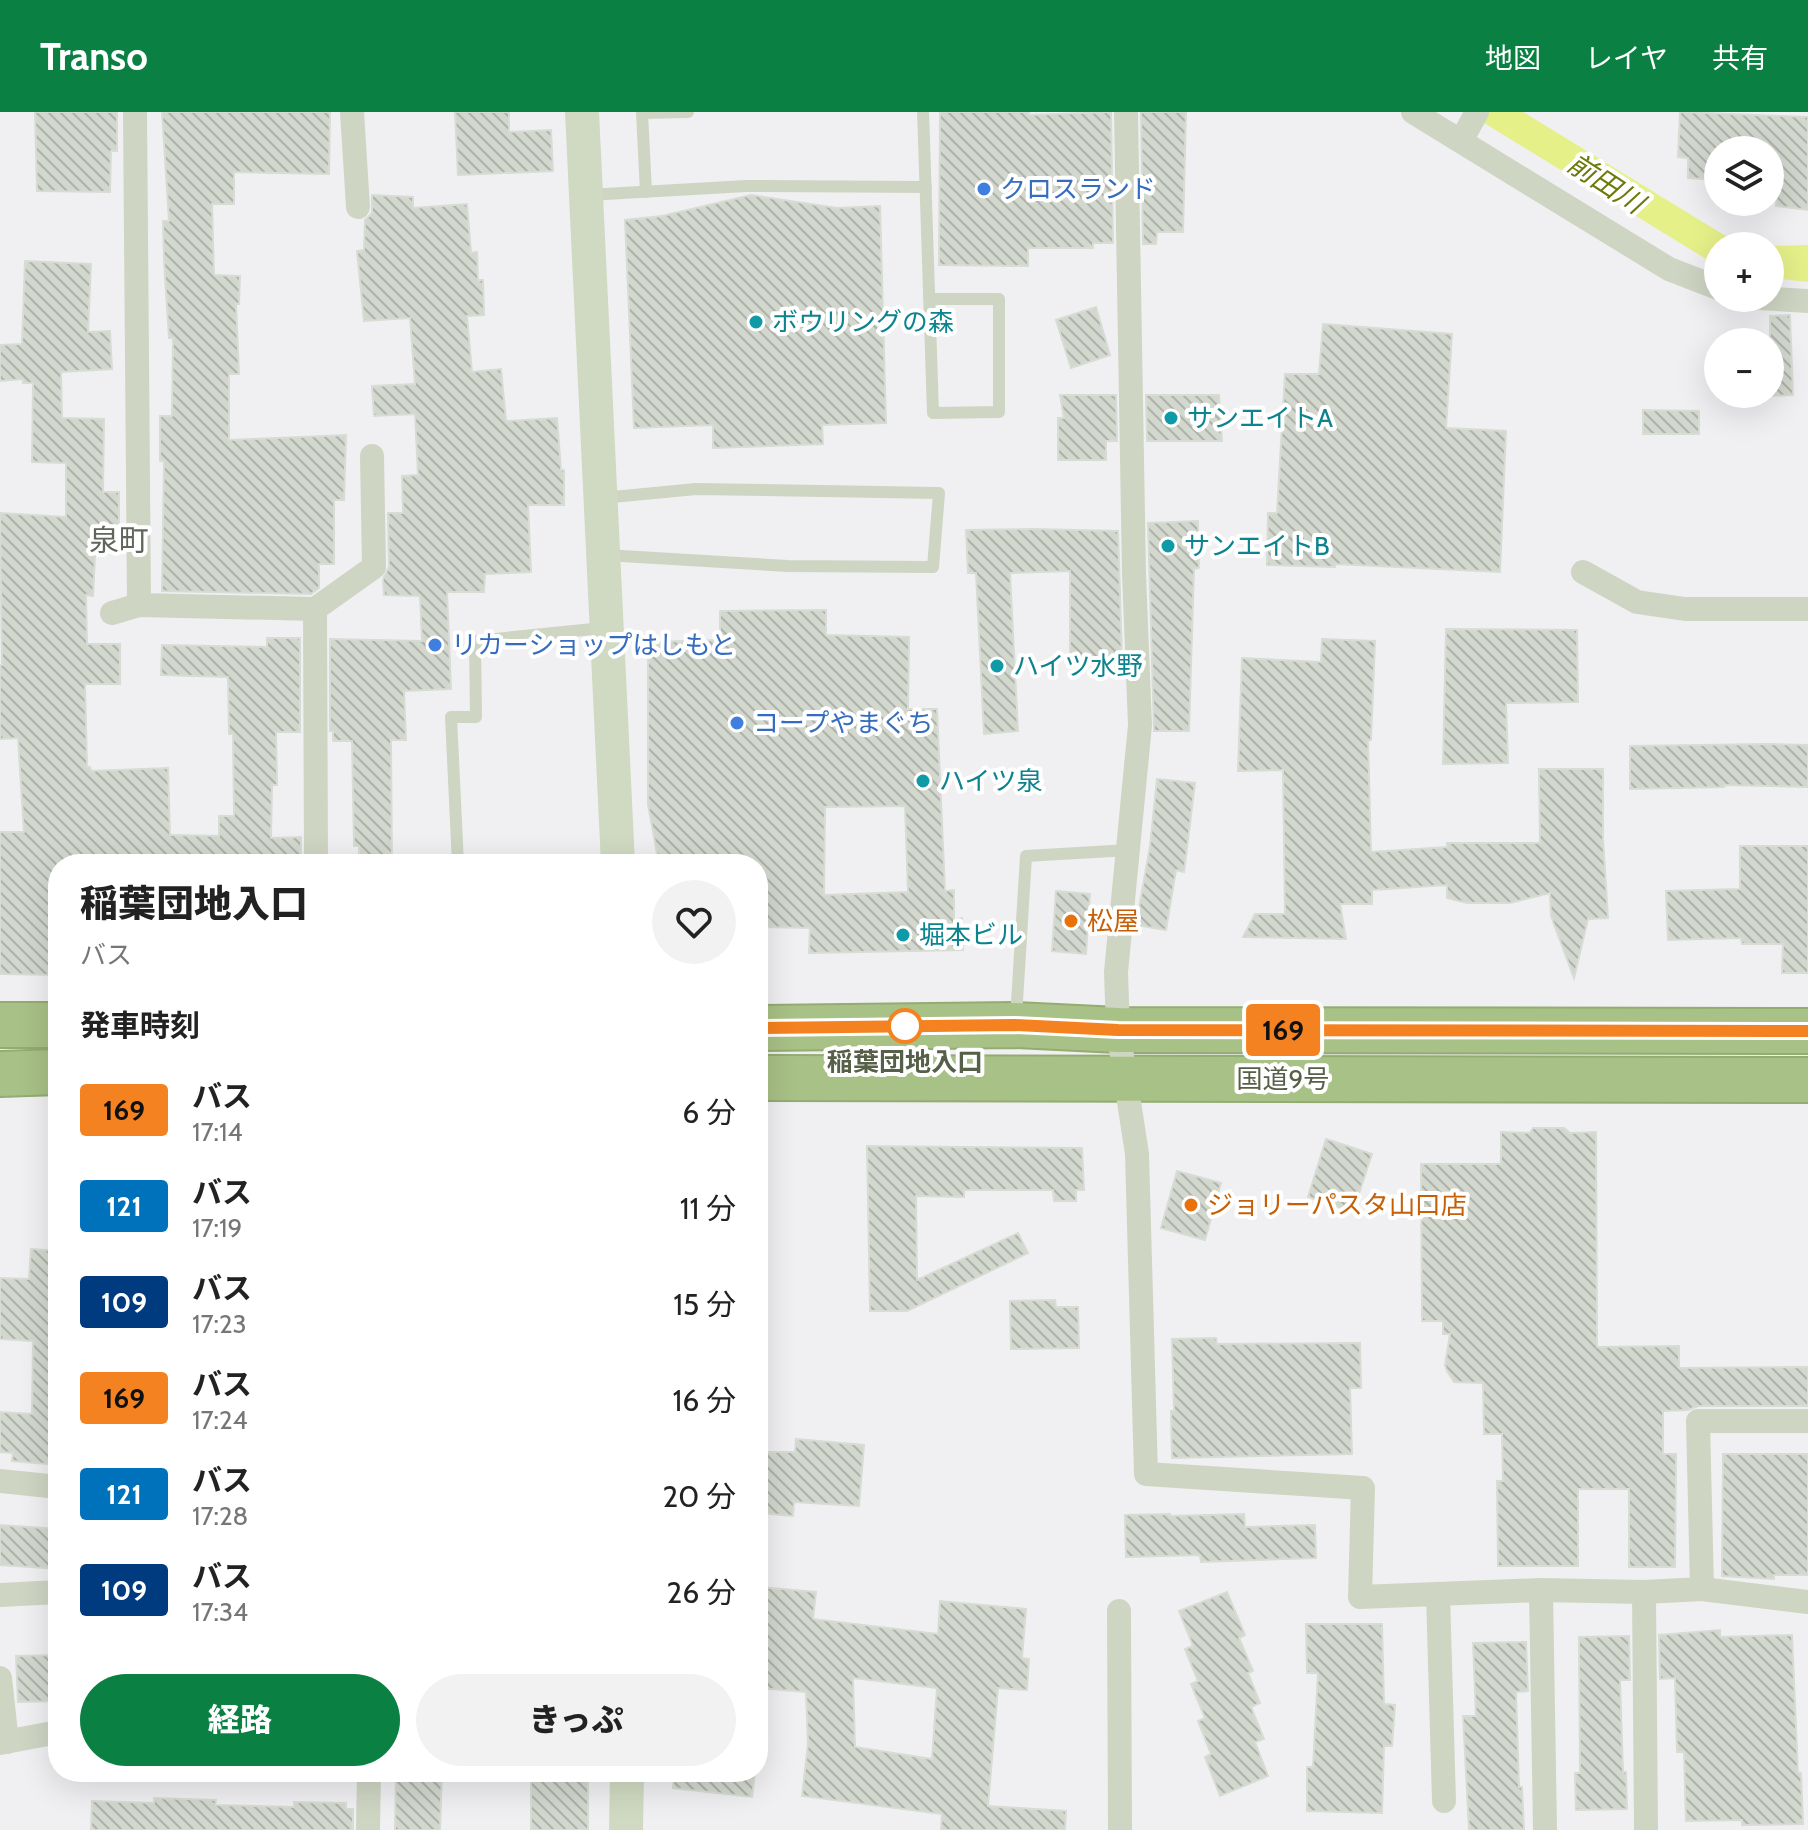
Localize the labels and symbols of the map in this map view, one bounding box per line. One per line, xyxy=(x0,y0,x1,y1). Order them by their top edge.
water label: 前田川 xyxy=(1562,146,1653,222)
place label: クロスランド xyxy=(1000,173,1156,205)
marker: クロスランド xyxy=(975,180,993,198)
place label: ボウリングの森 xyxy=(772,306,954,338)
marker: ボウリングの森 xyxy=(747,313,765,331)
place label: サンエイトA xyxy=(1187,402,1333,434)
marker: サンエイトA xyxy=(1162,409,1180,427)
district label: 泉町 xyxy=(89,522,149,559)
place label: サンエイトB xyxy=(1184,530,1330,562)
marker: サンエイトB xyxy=(1159,537,1177,555)
place label: リカーショップはしもと xyxy=(451,629,736,661)
marker: リカーショップはしもと xyxy=(426,636,444,654)
place label: ハイツ水野 xyxy=(1013,650,1142,682)
marker: ハイツ水野 xyxy=(988,657,1006,675)
place label: コープやまぐち xyxy=(753,707,933,739)
marker: コープやまぐち xyxy=(728,714,746,732)
place label: ハイツ泉 xyxy=(939,765,1042,797)
marker: ハイツ泉 xyxy=(914,772,932,790)
place label: 松屋 xyxy=(1087,905,1139,937)
marker: 松屋 xyxy=(1062,912,1080,930)
place label: 堀本ビル xyxy=(919,919,1023,951)
marker: 堀本ビル xyxy=(894,926,912,944)
line badge: 169 xyxy=(1237,1004,1329,1056)
marker: 稲葉団地入口 xyxy=(888,1009,922,1043)
place label: 稲葉団地入口 xyxy=(827,1046,983,1078)
street label: 国道9号 xyxy=(1237,1063,1329,1095)
place label: ジョリーパスタ山口店 xyxy=(1207,1189,1467,1221)
marker: ジョリーパスタ山口店 xyxy=(1182,1196,1200,1214)

